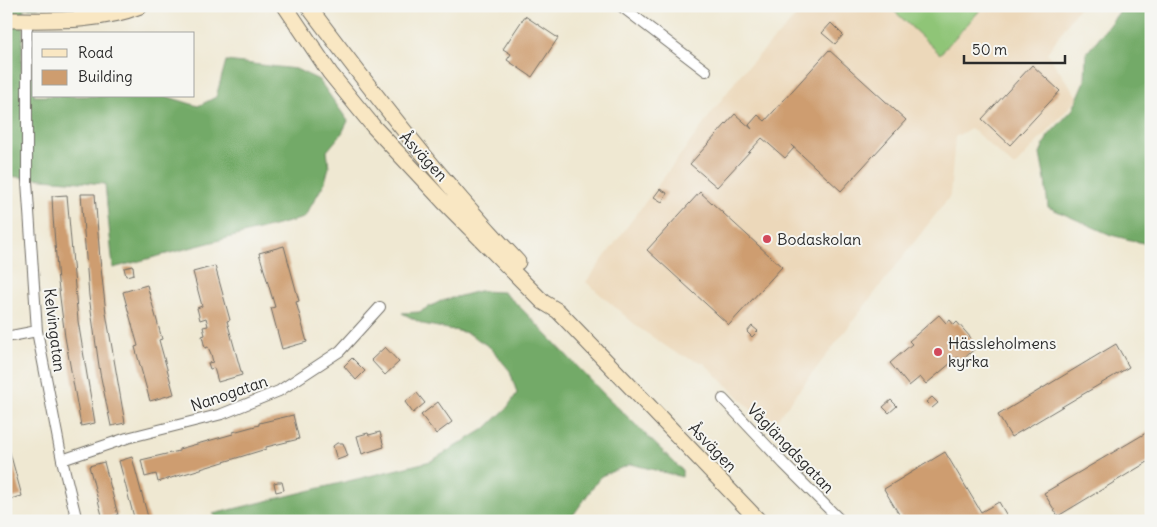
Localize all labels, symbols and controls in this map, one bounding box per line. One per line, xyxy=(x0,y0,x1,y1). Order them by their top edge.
legend xyxy=(32,32,195,98)
scale bar xyxy=(964,32,1066,64)
text: 50 m xyxy=(972,40,1007,59)
text: Road xyxy=(78,43,113,62)
text: Building xyxy=(78,67,133,86)
street label: Åsvägen xyxy=(396,127,452,185)
place label: Bodaskolan xyxy=(777,229,861,249)
marker: Bodaskolan xyxy=(761,233,773,245)
street label: Kelvingatan xyxy=(40,287,70,373)
place label: Hässleholmens kyrka xyxy=(948,333,1056,371)
marker: Hässleholmens kyrka xyxy=(932,346,944,358)
street label: Nanogatan xyxy=(188,370,270,416)
street label: Våglängdsgatan xyxy=(743,399,839,497)
street label: Åsvägen xyxy=(685,418,741,476)

